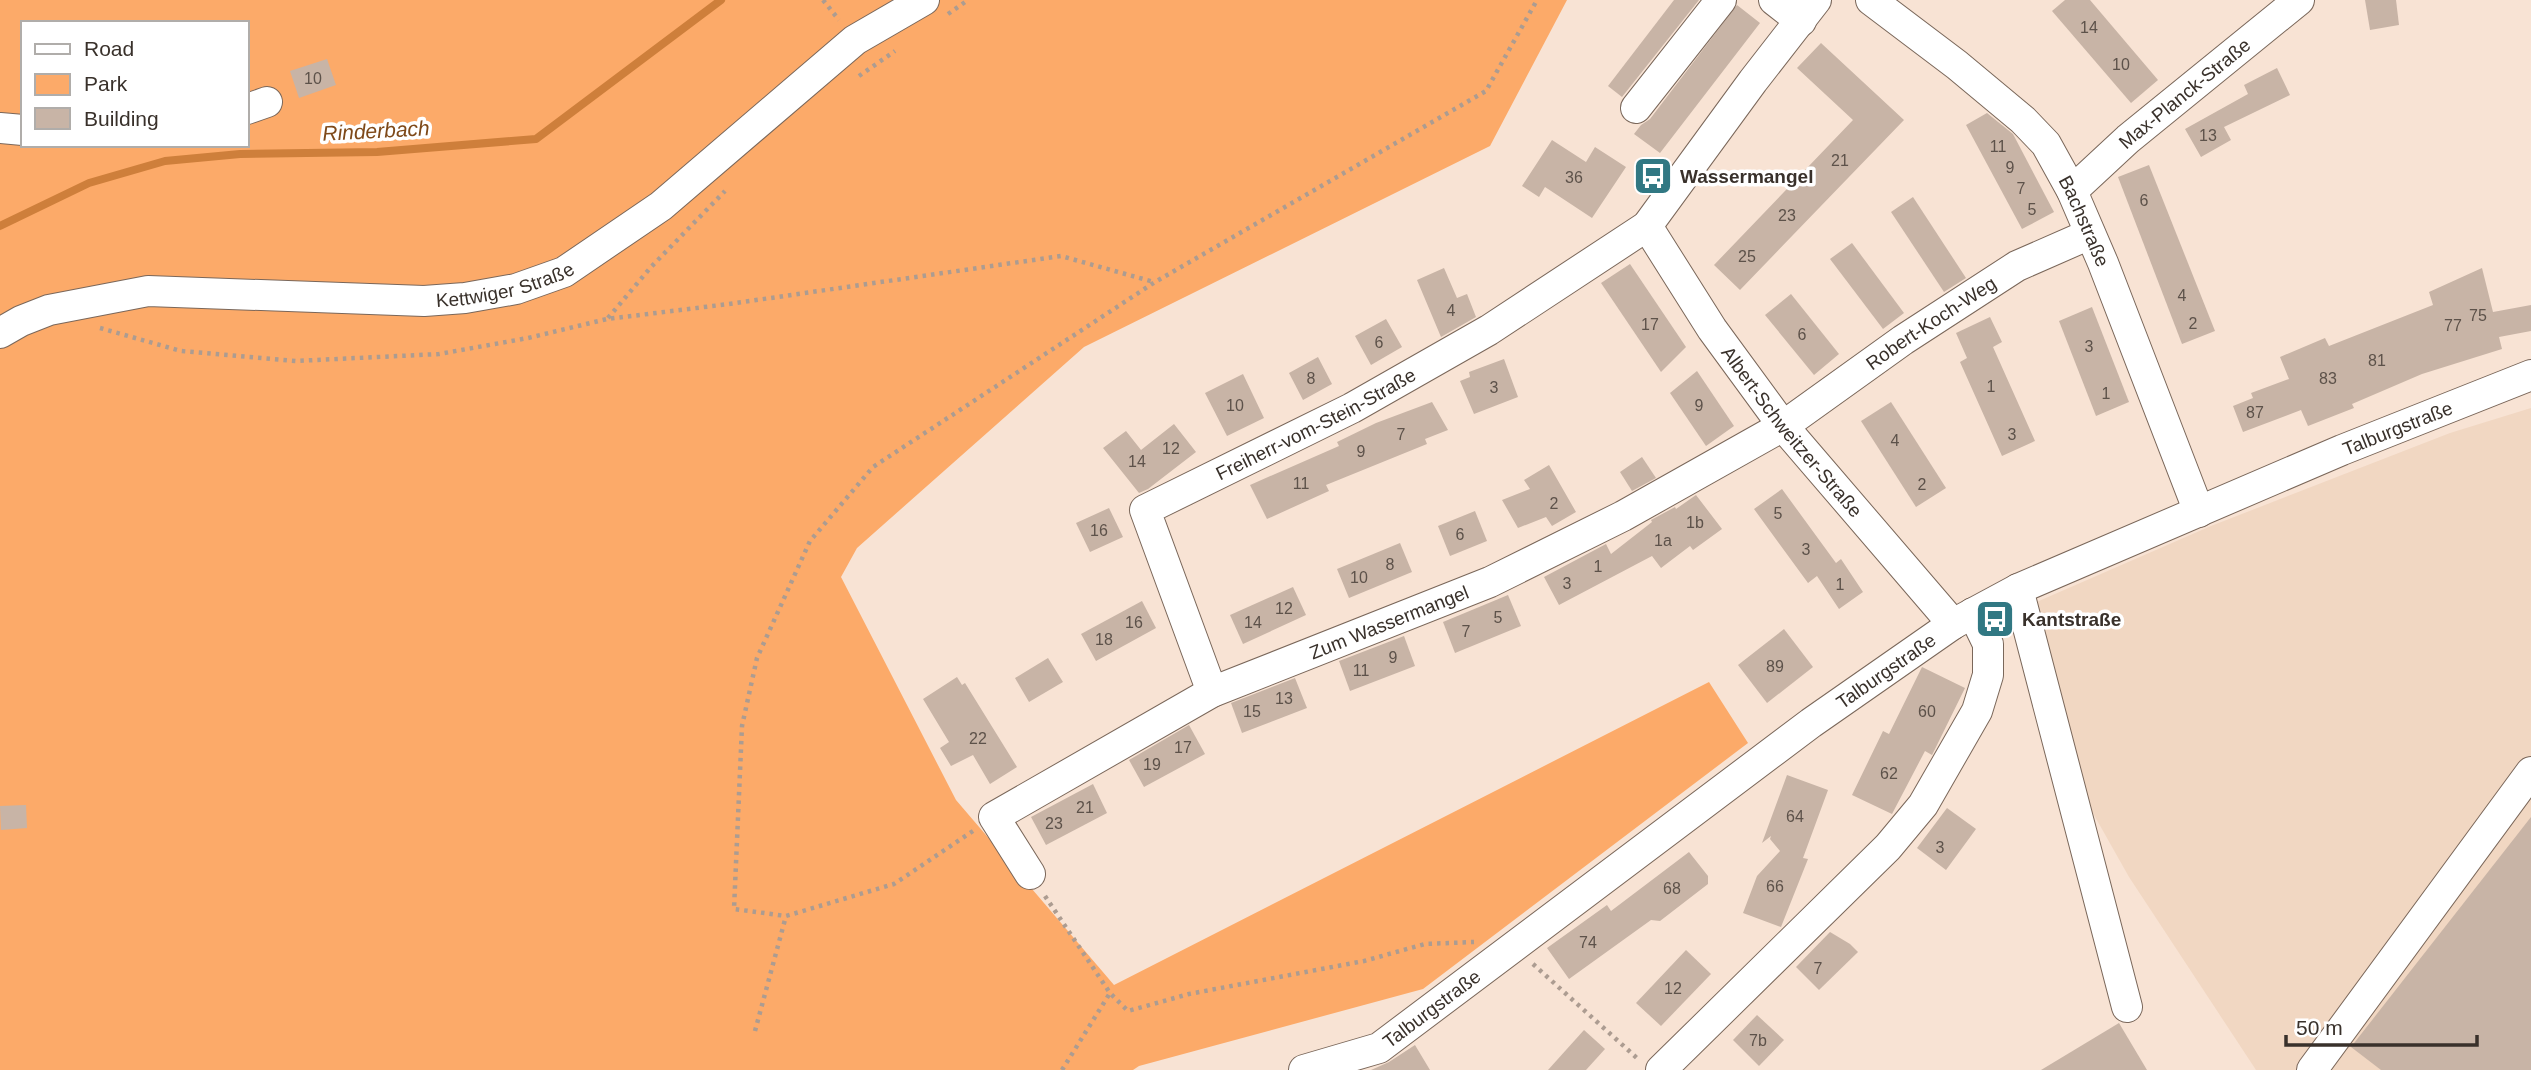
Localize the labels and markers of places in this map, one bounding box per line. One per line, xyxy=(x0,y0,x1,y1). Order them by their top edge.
bus stop icon: Wassermangel xyxy=(1632,155,1674,197)
place label: Wassermangel xyxy=(1680,166,1813,187)
bus stop icon: Kantstraße xyxy=(1974,598,2016,640)
place label: Kantstraße xyxy=(2022,609,2121,630)

